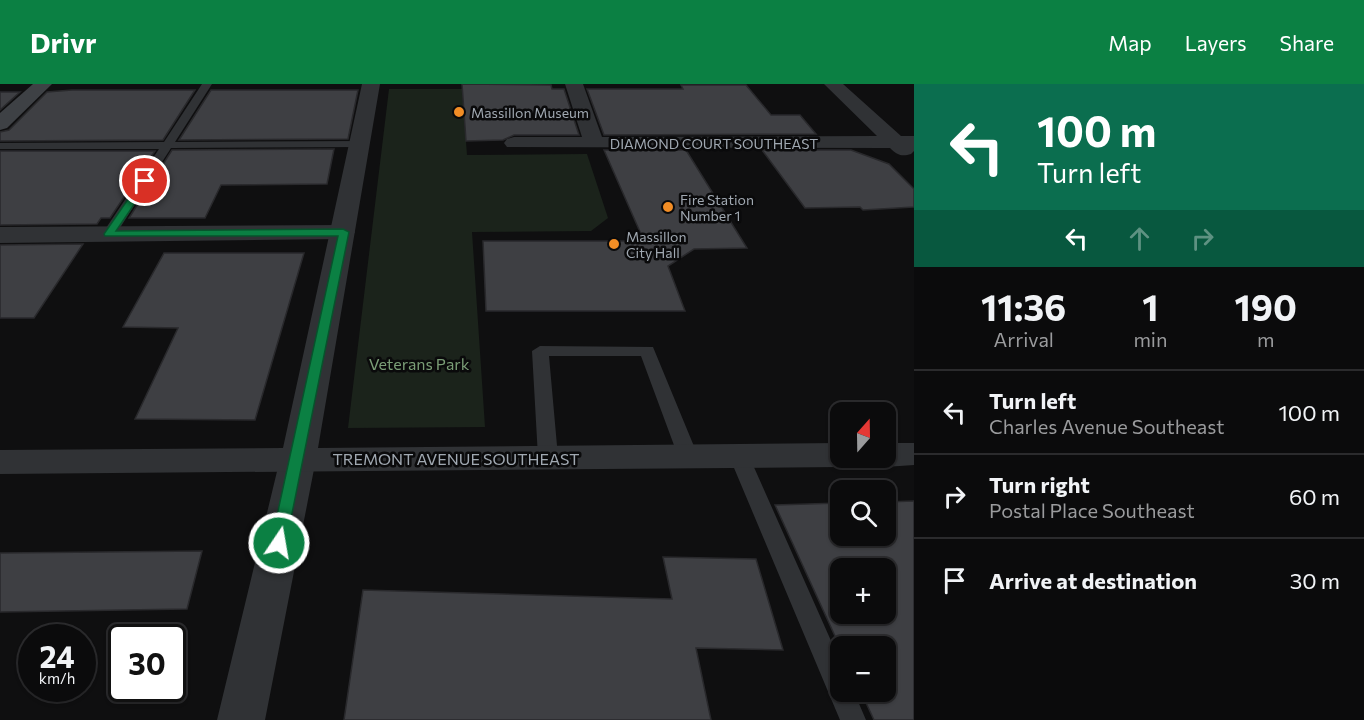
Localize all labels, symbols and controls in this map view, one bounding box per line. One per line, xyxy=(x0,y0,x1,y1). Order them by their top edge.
text: Drivr xyxy=(30,25,97,59)
text: Map xyxy=(1108,30,1152,55)
text: Layers xyxy=(1185,30,1247,55)
text: Share xyxy=(1280,30,1334,55)
place label: Massillon Museum xyxy=(471,104,589,121)
text: 100 m xyxy=(1037,104,1157,156)
marker: Massillon Museum xyxy=(452,105,466,119)
icon: left xyxy=(938,108,1016,186)
street label: DIAMOND COURT SOUTHEAST xyxy=(610,135,818,152)
pin xyxy=(119,155,170,206)
text: Turn left xyxy=(1037,156,1141,189)
icon: arrive xyxy=(128,164,161,197)
place label: Fire Station Number 1 xyxy=(680,191,754,224)
marker: Fire Station Number 1 xyxy=(661,200,675,214)
icon: left xyxy=(1060,222,1093,255)
icon: ahead xyxy=(1123,222,1156,255)
icon: right xyxy=(1186,222,1219,255)
place label: Massillon City Hall xyxy=(626,228,686,261)
marker: Massillon City Hall xyxy=(607,237,621,251)
text: 11:36 xyxy=(981,284,1066,328)
text: 1 xyxy=(1142,284,1159,328)
text: 190 xyxy=(1235,284,1297,328)
text: Arrival xyxy=(993,327,1054,351)
text: min xyxy=(1133,327,1167,351)
text: m xyxy=(1257,327,1274,351)
park label: Veterans Park xyxy=(369,354,470,373)
text: Turn left xyxy=(989,387,1076,414)
icon: left xyxy=(938,396,971,429)
text: 100 m xyxy=(1278,399,1340,426)
north arrow xyxy=(830,402,896,468)
map controls xyxy=(830,402,896,702)
text: Charles Avenue Southeast xyxy=(989,414,1224,438)
street label: TREMONT AVENUE SOUTHEAST xyxy=(333,449,579,468)
text: Turn right xyxy=(989,471,1090,498)
button: search xyxy=(830,480,896,546)
icon: right xyxy=(938,480,971,513)
text: 60 m xyxy=(1289,483,1340,510)
text: Postal Place Southeast xyxy=(989,498,1195,522)
position arrow xyxy=(247,511,311,575)
button: + xyxy=(830,558,896,624)
icon: arrive xyxy=(938,564,971,597)
text: Arrive at destination xyxy=(989,567,1197,594)
text: 30 m xyxy=(1290,567,1340,594)
speed limit sign: 30 xyxy=(108,624,186,702)
button: − xyxy=(830,636,896,702)
text: 24 xyxy=(39,637,75,674)
text: km/h xyxy=(39,669,75,687)

